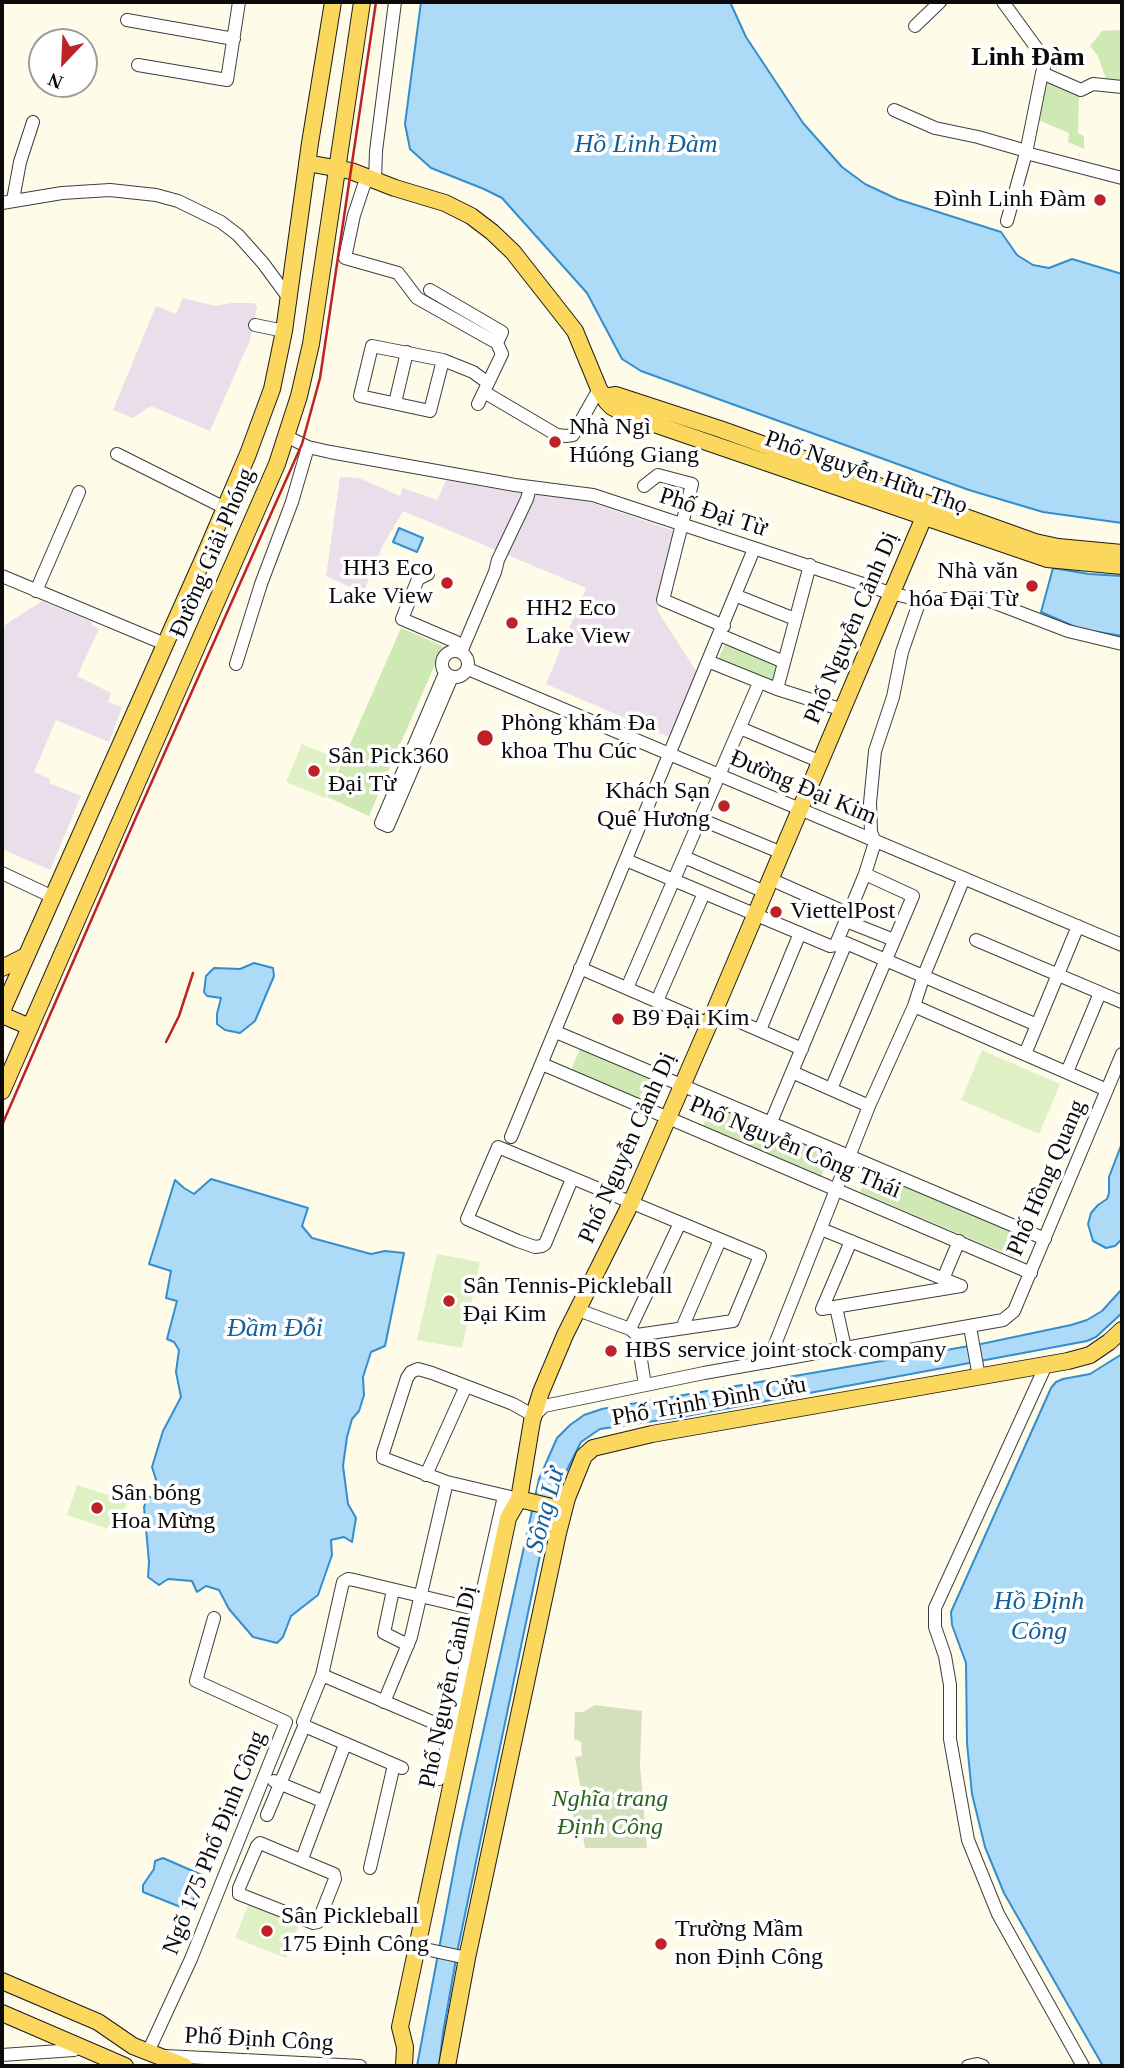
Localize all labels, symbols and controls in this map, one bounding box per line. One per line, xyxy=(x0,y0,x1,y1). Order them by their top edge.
north arrow xyxy=(28,28,98,98)
district label: Linh Đàm xyxy=(971,42,1085,74)
text: N xyxy=(45,69,66,93)
water label: Hồ Linh Đàm xyxy=(574,129,718,161)
place label: Đình Linh Đàm xyxy=(934,186,1086,214)
marker: Đình Linh Đàm xyxy=(1092,192,1108,208)
place label: Nhà Ngì Húóng Giang xyxy=(569,414,699,470)
street label: Phố Nguyễn Hữu Thọ xyxy=(761,425,971,521)
marker: Nhà Ngì Húóng Giang xyxy=(547,434,563,450)
street label: Đường Giải Phóng xyxy=(164,464,262,642)
street label: Phố Đại Từ xyxy=(655,482,771,544)
street label: Phố Nguyễn Cảnh Dị xyxy=(799,528,905,728)
place label: HH3 Eco Lake View xyxy=(328,555,433,611)
place label: Nhà văn hóa Đại Từ xyxy=(909,558,1018,614)
marker: HH3 Eco Lake View xyxy=(439,575,455,591)
marker: Nhà văn hóa Đại Từ xyxy=(1024,578,1040,594)
place label: HH2 Eco Lake View xyxy=(526,595,631,651)
marker: HH2 Eco Lake View xyxy=(504,615,520,631)
place label: Phòng khám Đa khoa Thu Cúc xyxy=(501,710,656,766)
marker: Phòng khám Đa khoa Thu Cúc xyxy=(475,728,495,748)
place label: Sân Pick360 Đại Từ xyxy=(328,743,449,799)
street label: Đường Đại Kim xyxy=(725,744,881,832)
marker: Sân Pick360 Đại Từ xyxy=(306,763,322,779)
place label: Khách Sạn Quê Hương xyxy=(597,778,710,834)
marker: Khách Sạn Quê Hương xyxy=(716,798,732,814)
place label: ViettelPost xyxy=(790,898,895,926)
marker: ViettelPost xyxy=(768,904,784,920)
place label: B9 Đại Kim xyxy=(632,1005,749,1033)
marker: B9 Đại Kim xyxy=(610,1011,626,1027)
street label: Phố Nguyễn Cảnh Dị xyxy=(573,1048,683,1248)
street label: Phố Nguyễn Công Thái xyxy=(685,1090,905,1206)
street label: Phố Hồng Quang xyxy=(1001,1096,1093,1260)
place label: Sân Tennis-Pickleball Đại Kim xyxy=(463,1273,673,1329)
marker: Sân Tennis-Pickleball Đại Kim xyxy=(441,1293,457,1309)
water label: Đầm Đỗi xyxy=(227,1313,323,1345)
place label: HBS service joint stock company xyxy=(625,1337,946,1365)
marker: HBS service joint stock company xyxy=(603,1343,619,1359)
street label: Phố Trịnh Đình Cửu xyxy=(610,1371,808,1433)
water label: Sông Lừ xyxy=(520,1464,572,1556)
place label: Sân bóng Hoa Mừng xyxy=(111,1480,215,1536)
marker: Sân bóng Hoa Mừng xyxy=(89,1500,105,1516)
street label: Phố Nguyễn Cảnh Dị xyxy=(414,1583,484,1791)
water label: Hồ Định Công xyxy=(994,1586,1084,1648)
street label: Ngõ 175 Phố Định Công xyxy=(157,1727,273,1959)
park label: Nghĩa trang Định Công xyxy=(552,1786,668,1842)
place label: Sân Pickleball 175 Định Công xyxy=(281,1903,429,1959)
place label: Trường Mầm non Định Công xyxy=(675,1916,823,1972)
marker: Sân Pickleball 175 Định Công xyxy=(259,1923,275,1939)
marker: Trường Mầm non Định Công xyxy=(653,1936,669,1952)
street label: Phố Định Công xyxy=(184,2022,334,2058)

